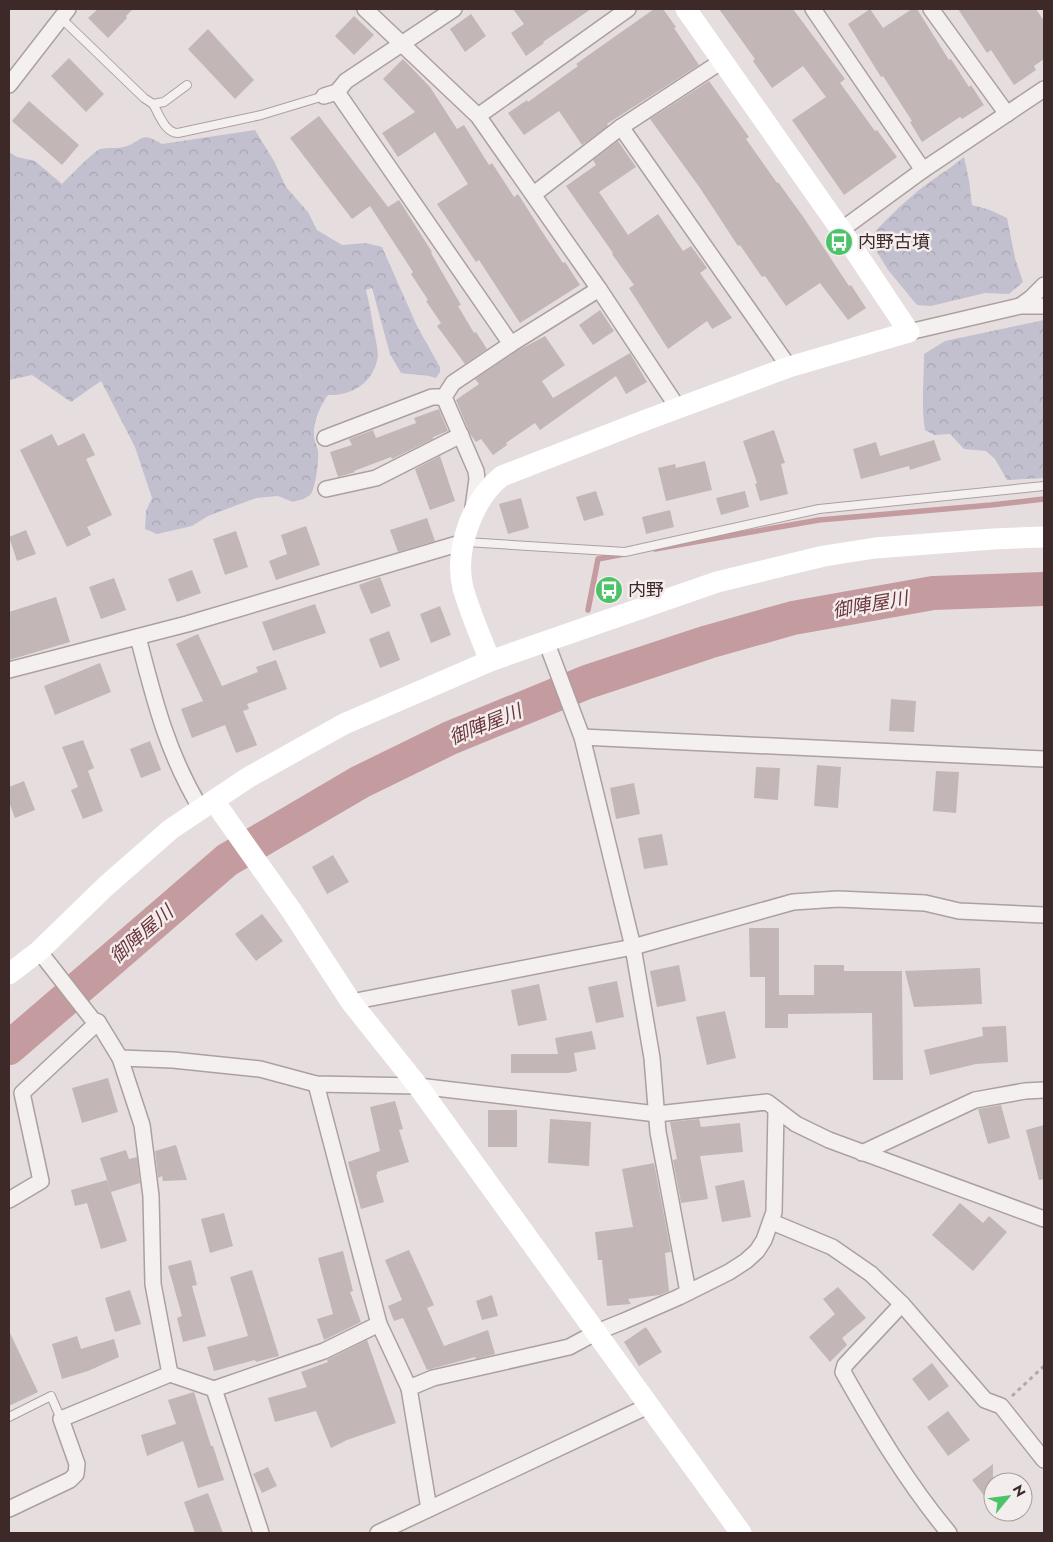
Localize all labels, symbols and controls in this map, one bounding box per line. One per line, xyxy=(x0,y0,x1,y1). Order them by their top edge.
bus stop icon: 内野古墳 xyxy=(824,227,854,257)
place label: 内野古墳 xyxy=(858,229,930,255)
bus stop icon: 内野 xyxy=(594,575,624,605)
place label: 内野 xyxy=(628,577,664,603)
water label: 御陣屋川 xyxy=(830,584,912,624)
water label: 御陣屋川 xyxy=(445,697,527,751)
water label: 御陣屋川 xyxy=(104,898,180,970)
north arrow xyxy=(983,1472,1033,1522)
text: N xyxy=(1008,1481,1031,1500)

